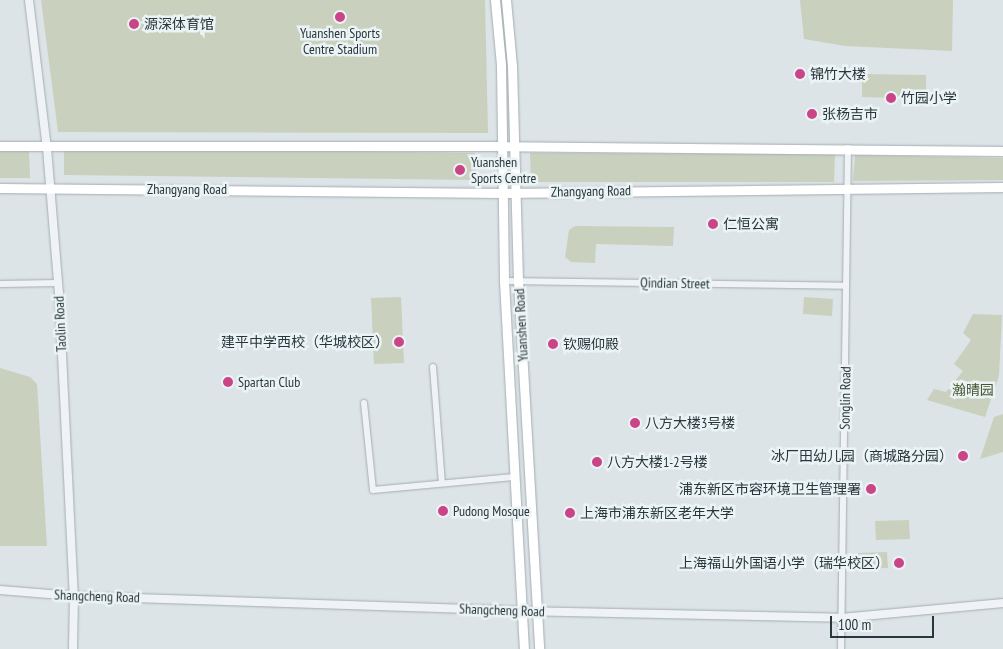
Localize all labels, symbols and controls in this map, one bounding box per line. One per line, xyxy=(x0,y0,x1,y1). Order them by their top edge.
marker: Yuanshen Sports Centre Stadium xyxy=(334,11,346,23)
place label: 源深体育馆 xyxy=(144,16,214,32)
marker: 源深体育馆 xyxy=(128,18,140,30)
place label: Yuanshen Sports Centre Stadium xyxy=(300,25,380,58)
place label: 锦竹大楼 xyxy=(810,66,866,82)
marker: 锦竹大楼 xyxy=(794,68,806,80)
place label: 竹园小学 xyxy=(901,90,957,106)
marker: 竹园小学 xyxy=(885,92,897,104)
place label: 张杨吉市 xyxy=(822,106,878,122)
marker: 张杨吉市 xyxy=(806,108,818,120)
place label: Yuanshen Sports Centre xyxy=(471,154,536,186)
marker: Yuanshen Sports Centre xyxy=(453,163,467,177)
street label: Zhangyang Road xyxy=(147,181,227,197)
street label: Zhangyang Road xyxy=(551,182,631,200)
place label: 仁恒公寓 xyxy=(723,216,779,232)
marker: 仁恒公寓 xyxy=(707,218,719,230)
street label: Qindian Street xyxy=(640,274,710,292)
street label: Yuanshen Road xyxy=(511,288,531,362)
street label: Taolin Road xyxy=(50,296,70,352)
place label: 建平中学西校（华城校区） xyxy=(221,334,389,350)
marker: 建平中学西校（华城校区） xyxy=(393,336,405,348)
place label: 钦赐仰殿 xyxy=(563,336,619,352)
marker: 钦赐仰殿 xyxy=(547,338,559,350)
street label: Songlin Road xyxy=(836,366,854,430)
place label: Spartan Club xyxy=(238,374,300,390)
marker: Spartan Club xyxy=(222,376,234,388)
park label: 瀚晴园 xyxy=(952,382,994,398)
place label: 八方大楼3号楼 xyxy=(645,415,735,431)
marker: 八方大楼3号楼 xyxy=(629,417,641,429)
place label: 冰厂田幼儿园（商城路分园） xyxy=(771,448,953,464)
marker: 冰厂田幼儿园（商城路分园） xyxy=(957,450,969,462)
place label: 八方大楼1-2号楼 xyxy=(607,454,708,470)
marker: 八方大楼1-2号楼 xyxy=(591,456,603,468)
place label: 浦东新区市容环境卫生管理署 xyxy=(679,481,861,497)
marker: 浦东新区市容环境卫生管理署 xyxy=(865,483,877,495)
place label: Pudong Mosque xyxy=(453,503,530,519)
marker: Pudong Mosque xyxy=(437,505,449,517)
place label: 上海市浦东新区老年大学 xyxy=(580,505,734,521)
marker: 上海市浦东新区老年大学 xyxy=(564,507,576,519)
place label: 上海福山外国语小学（瑞华校区） xyxy=(679,555,889,571)
marker: 上海福山外国语小学（瑞华校区） xyxy=(893,557,905,569)
street label: Shangcheng Road xyxy=(54,586,140,606)
street label: Shangcheng Road xyxy=(459,600,545,620)
scale bar xyxy=(833,606,937,638)
text: 100 m xyxy=(838,615,871,634)

